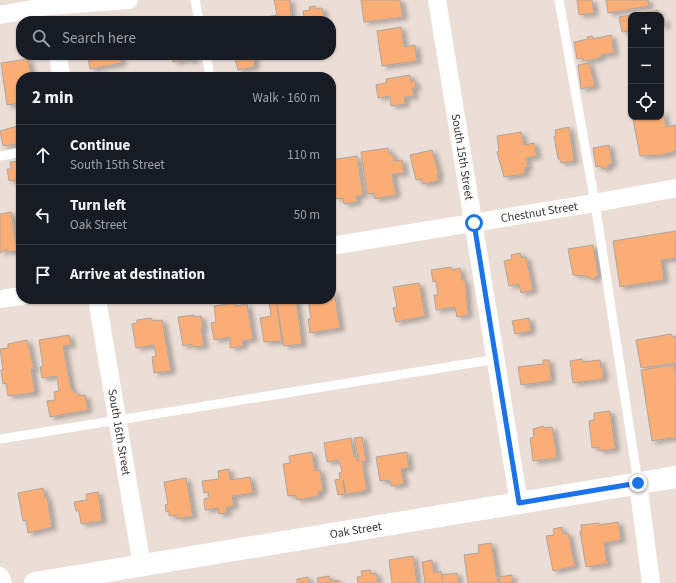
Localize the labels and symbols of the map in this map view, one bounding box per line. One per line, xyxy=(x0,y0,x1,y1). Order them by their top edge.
street label: South 15th Street xyxy=(447,112,478,202)
street label: Chestnut Street xyxy=(500,198,579,227)
route start xyxy=(465,214,483,232)
street label: South 16th Street xyxy=(103,388,135,477)
route end xyxy=(629,474,647,492)
street label: Oak Street xyxy=(328,518,383,543)

